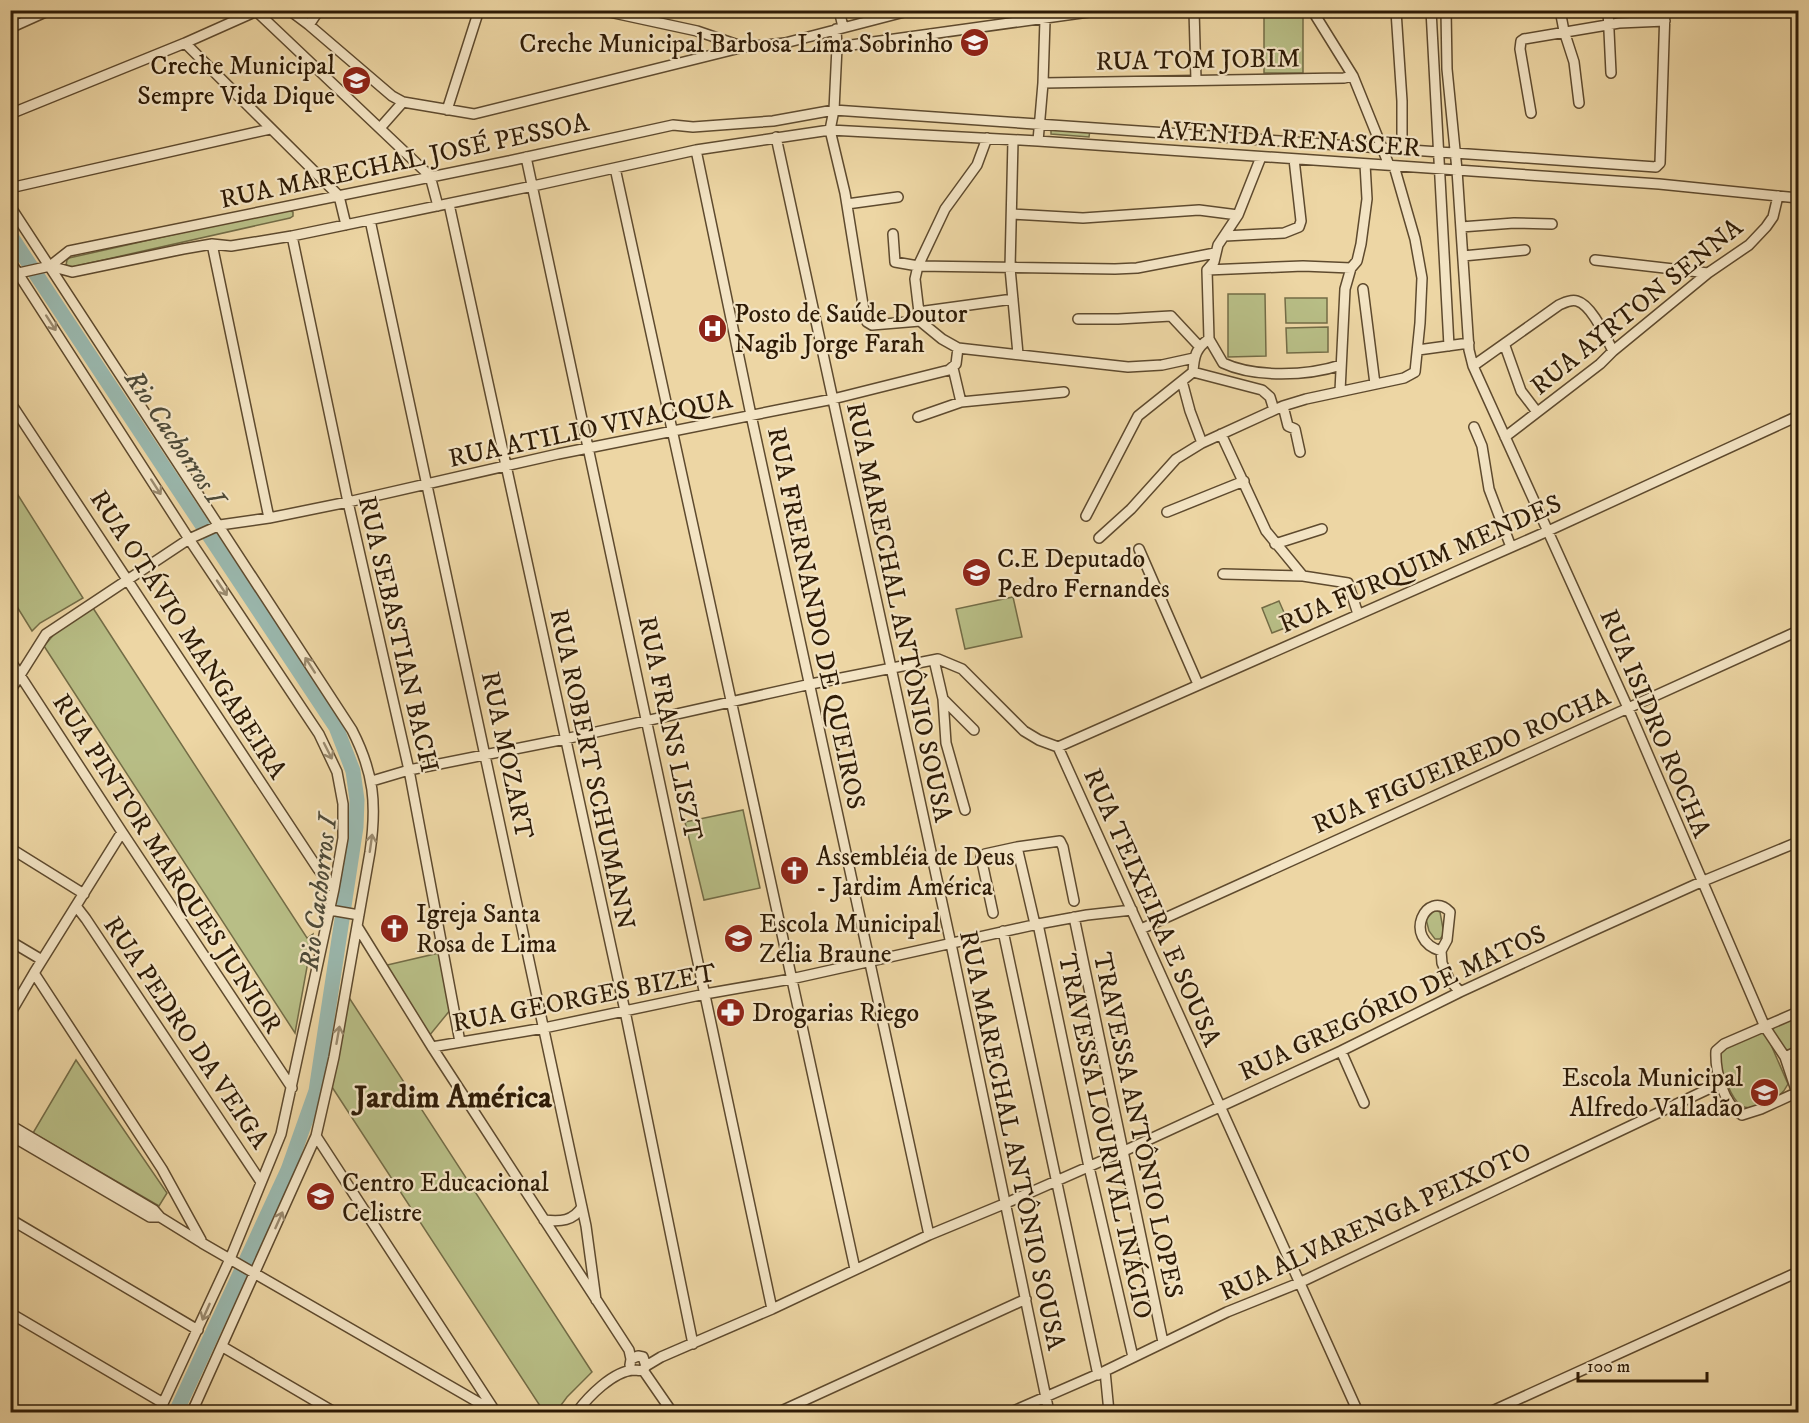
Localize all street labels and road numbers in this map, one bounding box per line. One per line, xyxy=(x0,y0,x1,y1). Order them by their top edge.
street label: RUA TOM JOBIM xyxy=(1095,42,1301,79)
street label: RUA MARECHAL JOSÉ PESSOA xyxy=(217,106,592,217)
street label: AVENIDA RENASCER xyxy=(1156,114,1422,165)
street label: RUA AYRTON SENNA xyxy=(1524,211,1750,403)
street label: RUA ATILIO VIVACQUA xyxy=(445,383,736,476)
street label: RUA MARECHAL ANTÔNIO SOUSA xyxy=(838,399,960,826)
street label: RUA FRERNANDO DE QUEIROS xyxy=(759,424,872,812)
street label: RUA OTÁVIO MANGABEIRA xyxy=(82,484,295,786)
street label: RUA FURQUIM MENDES xyxy=(1274,487,1567,642)
street label: RUA SEBASTIAN BACH xyxy=(350,493,445,776)
street label: RUA ISIDRO ROCHA xyxy=(1592,604,1718,843)
street label: RUA ROBERT SCHUMANN xyxy=(541,606,642,933)
street label: RUA FRANS LISZT xyxy=(630,613,709,844)
street label: RUA MOZART xyxy=(473,668,540,842)
street label: RUA FIGUEIREDO ROCHA xyxy=(1308,681,1616,842)
street label: RUA PINTOR MARQUES JUNIOR xyxy=(44,688,289,1040)
street label: RUA TEIXEIRA E SOUSA xyxy=(1075,763,1228,1052)
street label: RUA PEDRO DA VEIGA xyxy=(96,910,276,1156)
street label: RUA GREGÓRIO DE MATOS xyxy=(1234,917,1551,1089)
street label: RUA MARECHAL ANTÔNIO SOUSA xyxy=(951,927,1073,1354)
street label: TRAVESSA ANTÔNIO LOPES xyxy=(1085,949,1191,1301)
street label: TRAVESSA LOURIVAL INÁCIO xyxy=(1050,951,1160,1322)
street label: RUA GEORGES BIZET xyxy=(450,957,719,1040)
street label: RUA ALVARENGA PEIXOTO xyxy=(1214,1135,1537,1309)

